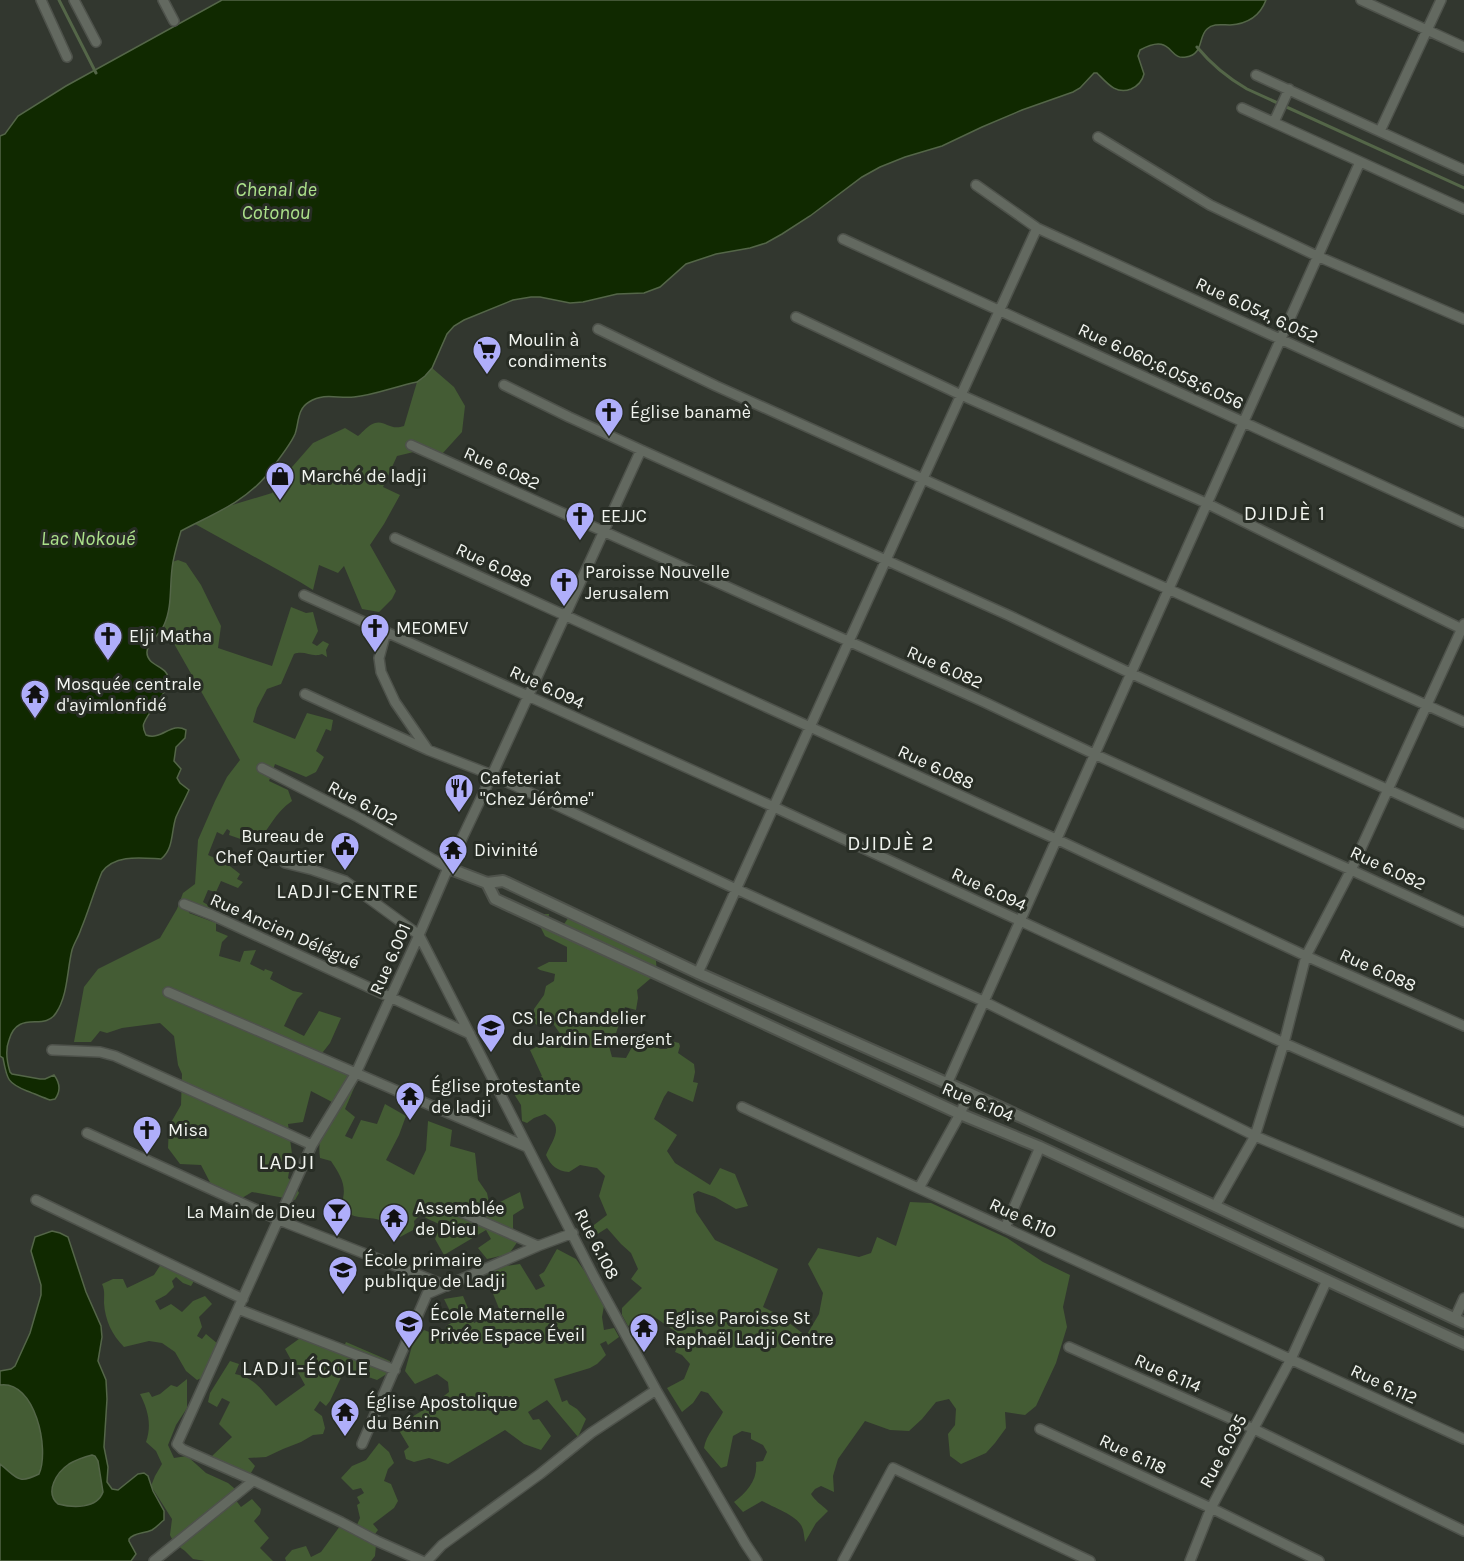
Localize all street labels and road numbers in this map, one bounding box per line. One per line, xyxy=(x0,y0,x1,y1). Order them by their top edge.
street label: Rue 6.054, 6.052 xyxy=(1192,272,1322,348)
street label: Rue 6.060;6.058;6.056 xyxy=(1075,318,1247,414)
street label: Rue 6.082 xyxy=(460,441,544,495)
street label: Rue 6.088 xyxy=(452,538,536,592)
street label: Rue 6.082 xyxy=(903,640,987,694)
street label: Rue 6.094 xyxy=(506,660,588,714)
street label: Rue 6.088 xyxy=(894,740,978,794)
street label: Rue 6.102 xyxy=(324,775,402,831)
street label: Rue 6.082 xyxy=(1347,841,1429,895)
street label: Rue 6.094 xyxy=(948,862,1030,916)
street label: Rue Ancien Délégué xyxy=(207,888,363,974)
street label: Rue 6.001 xyxy=(364,920,416,998)
street label: Rue 6.088 xyxy=(1336,943,1420,997)
street label: Rue 6.104 xyxy=(939,1077,1017,1127)
street label: Rue 6.110 xyxy=(986,1193,1060,1243)
street label: Rue 6.108 xyxy=(570,1205,624,1283)
street label: Rue 6.114 xyxy=(1131,1349,1205,1397)
street label: Rue 6.112 xyxy=(1347,1359,1421,1409)
street label: Rue 6.035 xyxy=(1194,1410,1252,1492)
street label: Rue 6.118 xyxy=(1096,1429,1170,1479)

